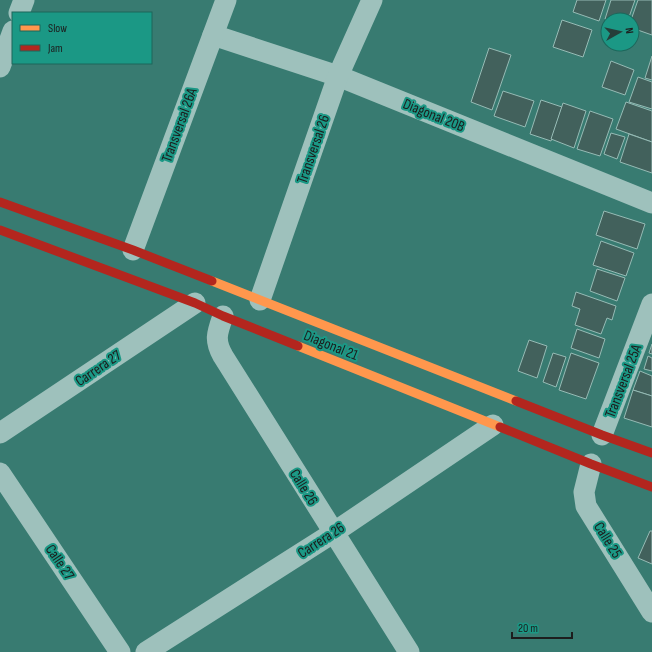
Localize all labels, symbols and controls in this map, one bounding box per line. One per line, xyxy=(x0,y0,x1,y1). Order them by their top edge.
legend xyxy=(12,12,152,64)
north arrow xyxy=(600,12,640,52)
text: Slow xyxy=(48,21,67,36)
text: N xyxy=(623,27,636,35)
text: Jam xyxy=(47,41,63,56)
street label: Transversal 26A xyxy=(157,85,202,165)
street label: Diagonal 20B xyxy=(400,94,468,137)
street label: Transversal 26 xyxy=(293,112,334,186)
street label: Diagonal 21 xyxy=(301,326,361,365)
street label: Transversal 25A xyxy=(601,341,646,421)
street label: Carrera 27 xyxy=(72,346,125,391)
street label: Calle 26 xyxy=(285,465,322,509)
street label: Carrera 26 xyxy=(294,518,348,563)
street label: Calle 25 xyxy=(589,519,626,562)
street label: Calle 27 xyxy=(41,541,78,584)
scale bar xyxy=(512,614,572,640)
text: 20 m xyxy=(518,621,538,636)

